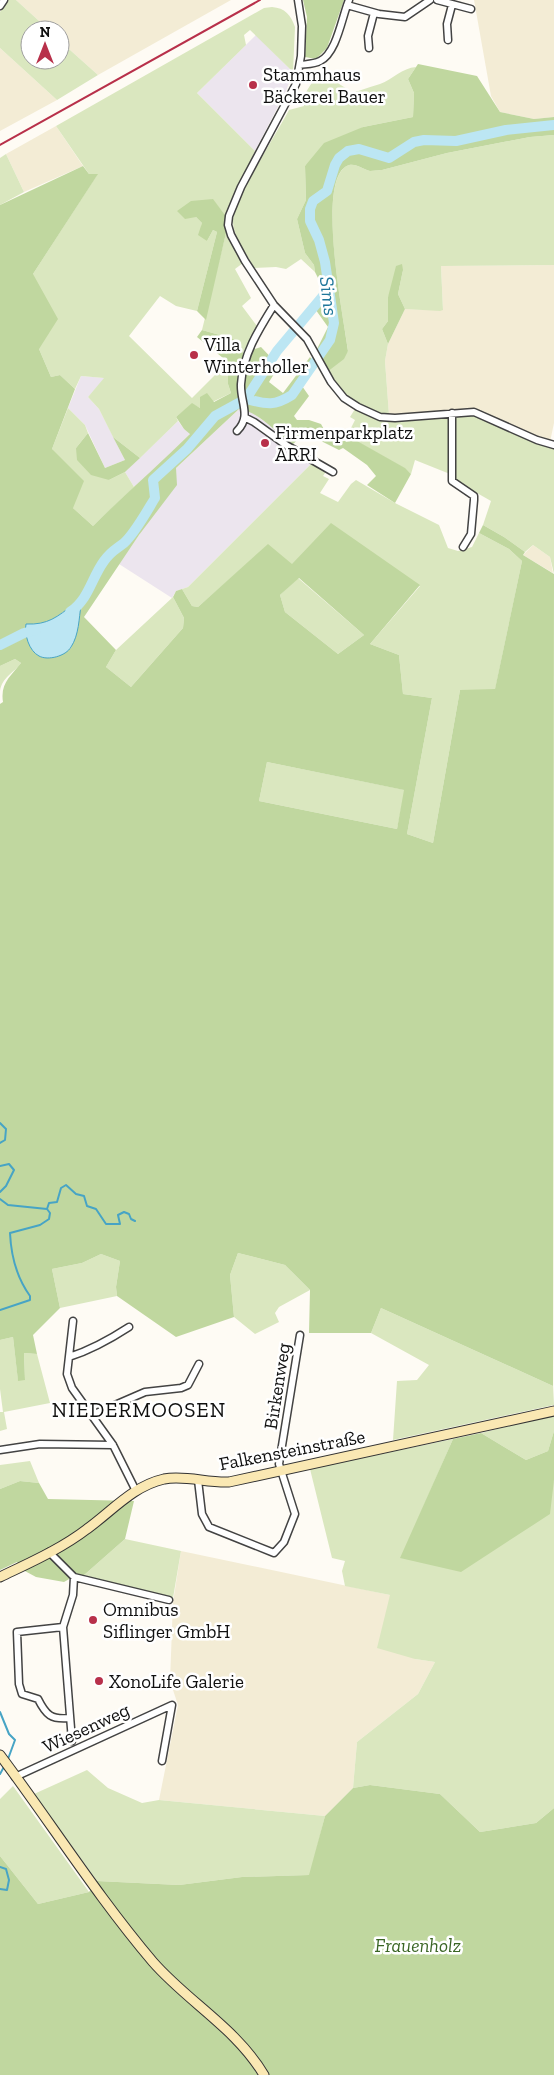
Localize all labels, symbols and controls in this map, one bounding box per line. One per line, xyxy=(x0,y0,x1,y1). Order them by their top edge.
north arrow xyxy=(20,20,70,70)
text: N xyxy=(40,24,51,41)
place label: Stammhaus Bäckerei Bauer xyxy=(263,63,386,108)
marker: Stammhaus Bäckerei Bauer xyxy=(247,79,259,91)
water label: Sims xyxy=(315,275,343,317)
place label: Villa Winterholler xyxy=(203,333,309,378)
marker: Villa Winterholler xyxy=(188,349,200,361)
place label: Firmenparkplatz ARRI xyxy=(275,421,413,466)
marker: Firmenparkplatz ARRI xyxy=(259,437,271,449)
street label: Birkenweg xyxy=(259,1340,295,1431)
district label: NIEDERMOOSEN xyxy=(52,1397,226,1422)
street label: Falkensteinstraße xyxy=(217,1425,367,1475)
place label: Omnibus Siflinger GmbH xyxy=(103,1598,230,1643)
marker: Omnibus Siflinger GmbH xyxy=(87,1614,99,1626)
place label: XonoLife Galerie xyxy=(109,1670,244,1693)
marker: XonoLife Galerie xyxy=(93,1675,105,1687)
street label: Wiesenweg xyxy=(39,1698,134,1758)
park label: Frauenholz xyxy=(375,1934,461,1957)

